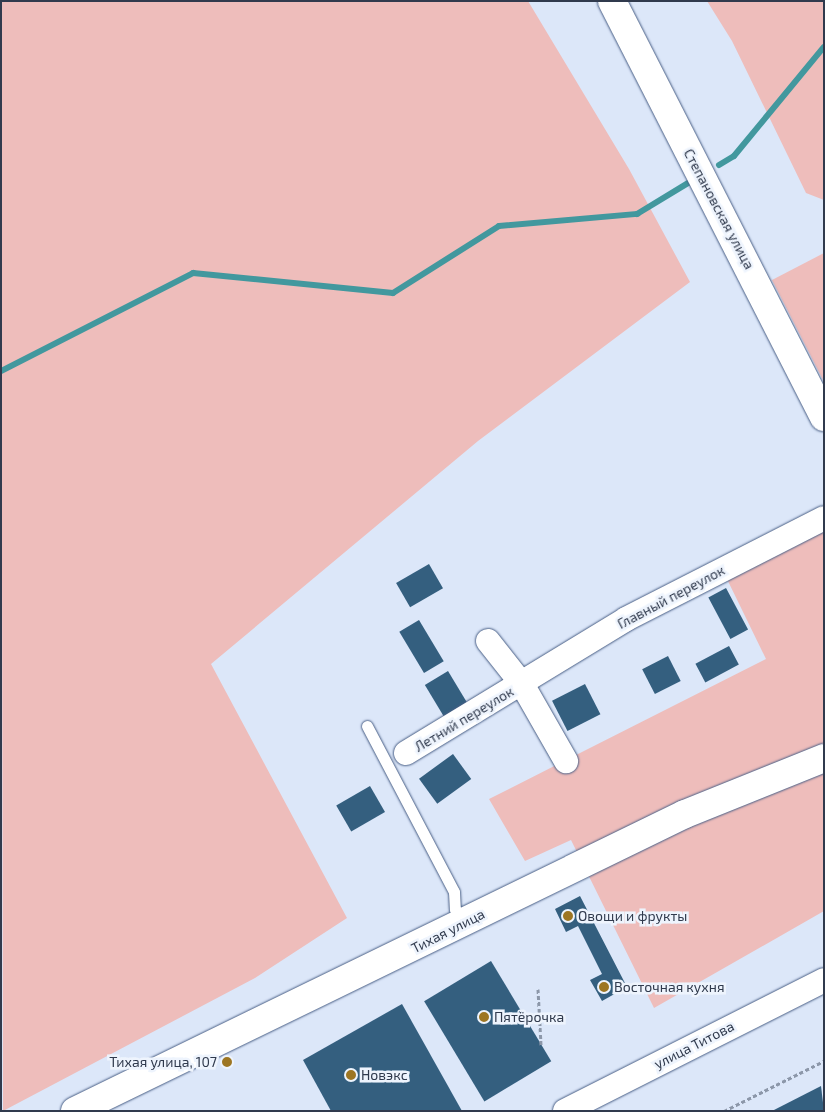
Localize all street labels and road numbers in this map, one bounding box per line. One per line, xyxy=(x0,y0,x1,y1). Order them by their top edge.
street label: Степановская улица xyxy=(680,146,758,272)
street label: Главный переулок xyxy=(614,562,728,632)
street label: Летний переулок xyxy=(411,683,517,755)
street label: Тихая улица xyxy=(408,905,488,957)
street label: улица Титова xyxy=(651,1018,737,1072)

